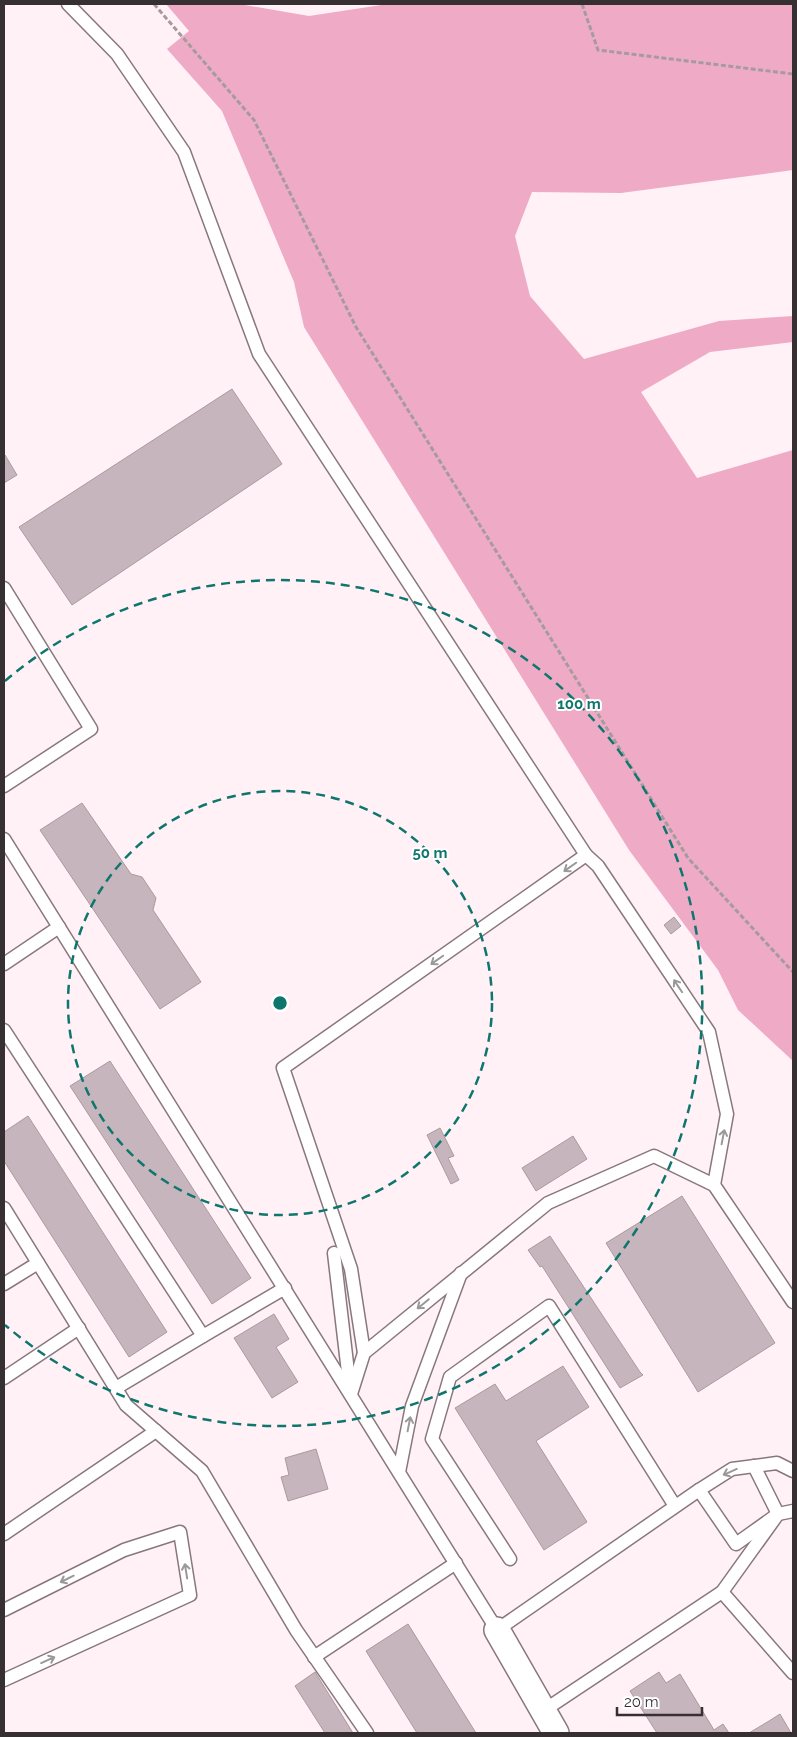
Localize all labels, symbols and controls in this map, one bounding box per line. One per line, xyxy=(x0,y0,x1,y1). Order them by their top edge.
text: 100 m xyxy=(557,695,601,713)
text: 50 m xyxy=(412,844,448,862)
one-way arrow xyxy=(564,861,577,872)
one-way arrow xyxy=(430,955,444,965)
one-way arrow xyxy=(673,980,683,994)
centre of rings xyxy=(271,994,289,1012)
one-way arrow xyxy=(719,1129,728,1145)
one-way arrow xyxy=(417,1299,430,1310)
one-way arrow xyxy=(404,1416,414,1432)
one-way arrow xyxy=(723,1468,738,1477)
one-way arrow xyxy=(181,1564,191,1580)
one-way arrow xyxy=(60,1574,75,1584)
one-way arrow xyxy=(40,1654,55,1664)
scale bar xyxy=(617,1684,702,1716)
text: 20 m xyxy=(624,1693,659,1711)

